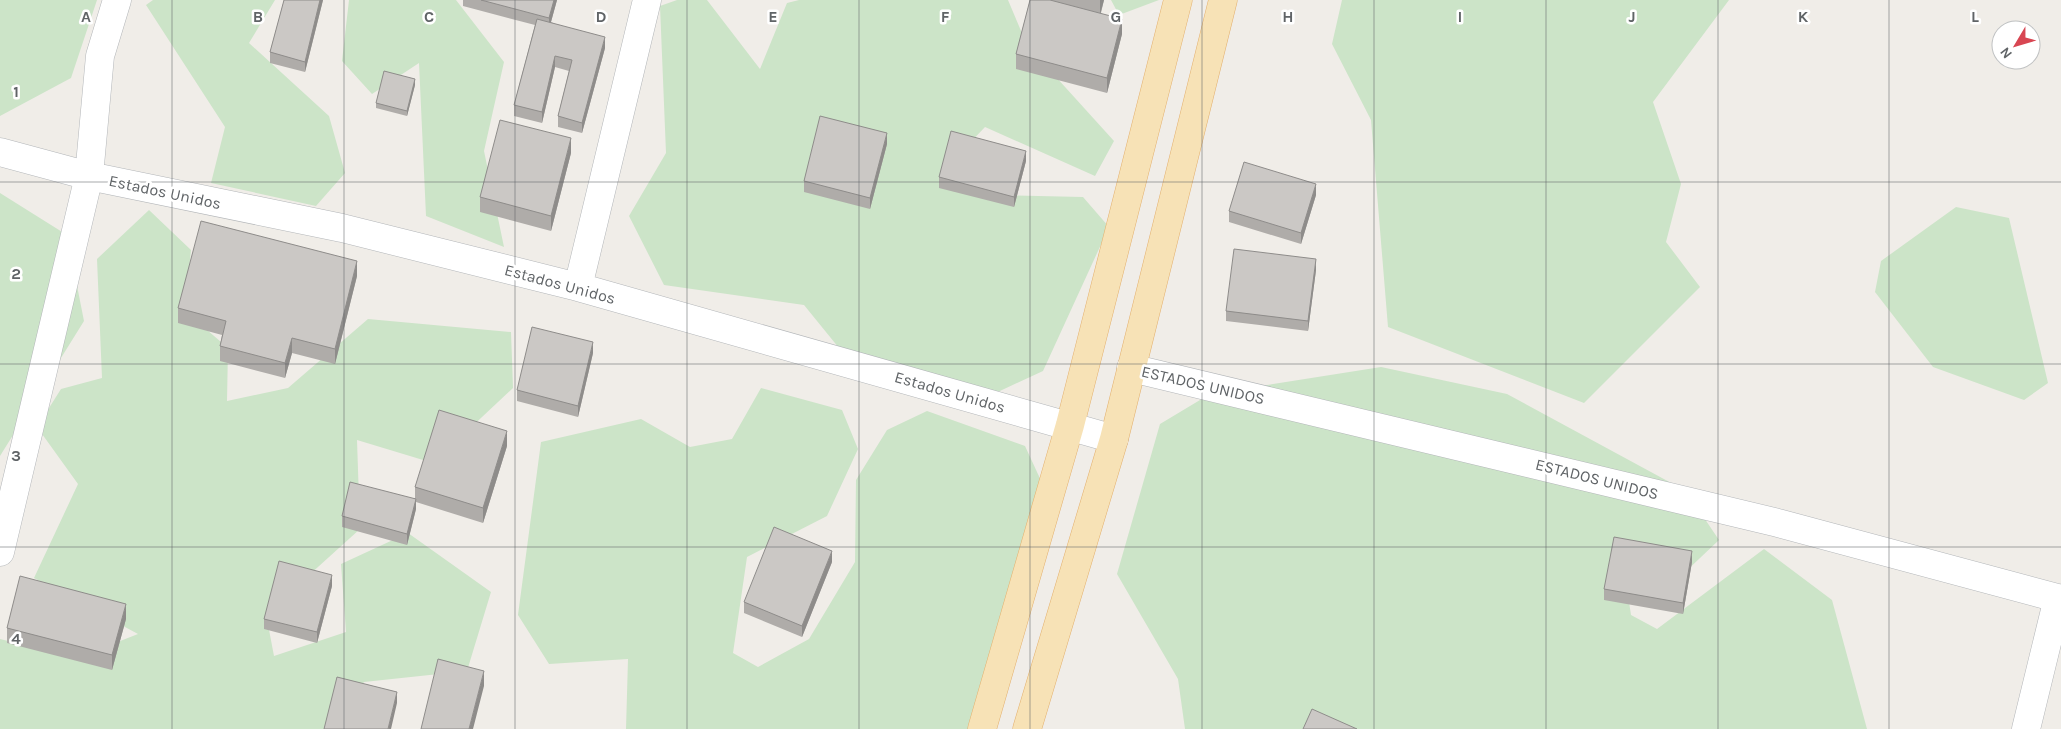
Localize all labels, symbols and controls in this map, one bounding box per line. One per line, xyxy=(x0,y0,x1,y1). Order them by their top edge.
text: A xyxy=(81,7,91,26)
text: B xyxy=(253,7,263,26)
text: C xyxy=(424,7,434,26)
text: D xyxy=(596,7,607,26)
text: E xyxy=(768,7,778,26)
text: F xyxy=(941,7,950,26)
text: G xyxy=(1111,7,1121,26)
text: H xyxy=(1282,7,1294,26)
text: I xyxy=(1458,7,1462,26)
text: J xyxy=(1628,7,1636,26)
text: K xyxy=(1798,7,1809,26)
text: L xyxy=(1971,7,1979,26)
north arrow xyxy=(1991,20,2041,70)
text: N xyxy=(1996,44,2016,62)
text: 1 xyxy=(13,82,19,101)
street label: Estados Unidos xyxy=(107,171,223,213)
street label: Estados Unidos xyxy=(502,260,618,308)
text: 2 xyxy=(11,264,21,283)
street label: ESTADOS UNIDOS xyxy=(1139,362,1267,408)
street label: Estados Unidos xyxy=(893,367,1007,417)
text: 3 xyxy=(11,446,21,465)
street label: ESTADOS UNIDOS xyxy=(1534,455,1660,503)
text: 4 xyxy=(11,629,21,648)

